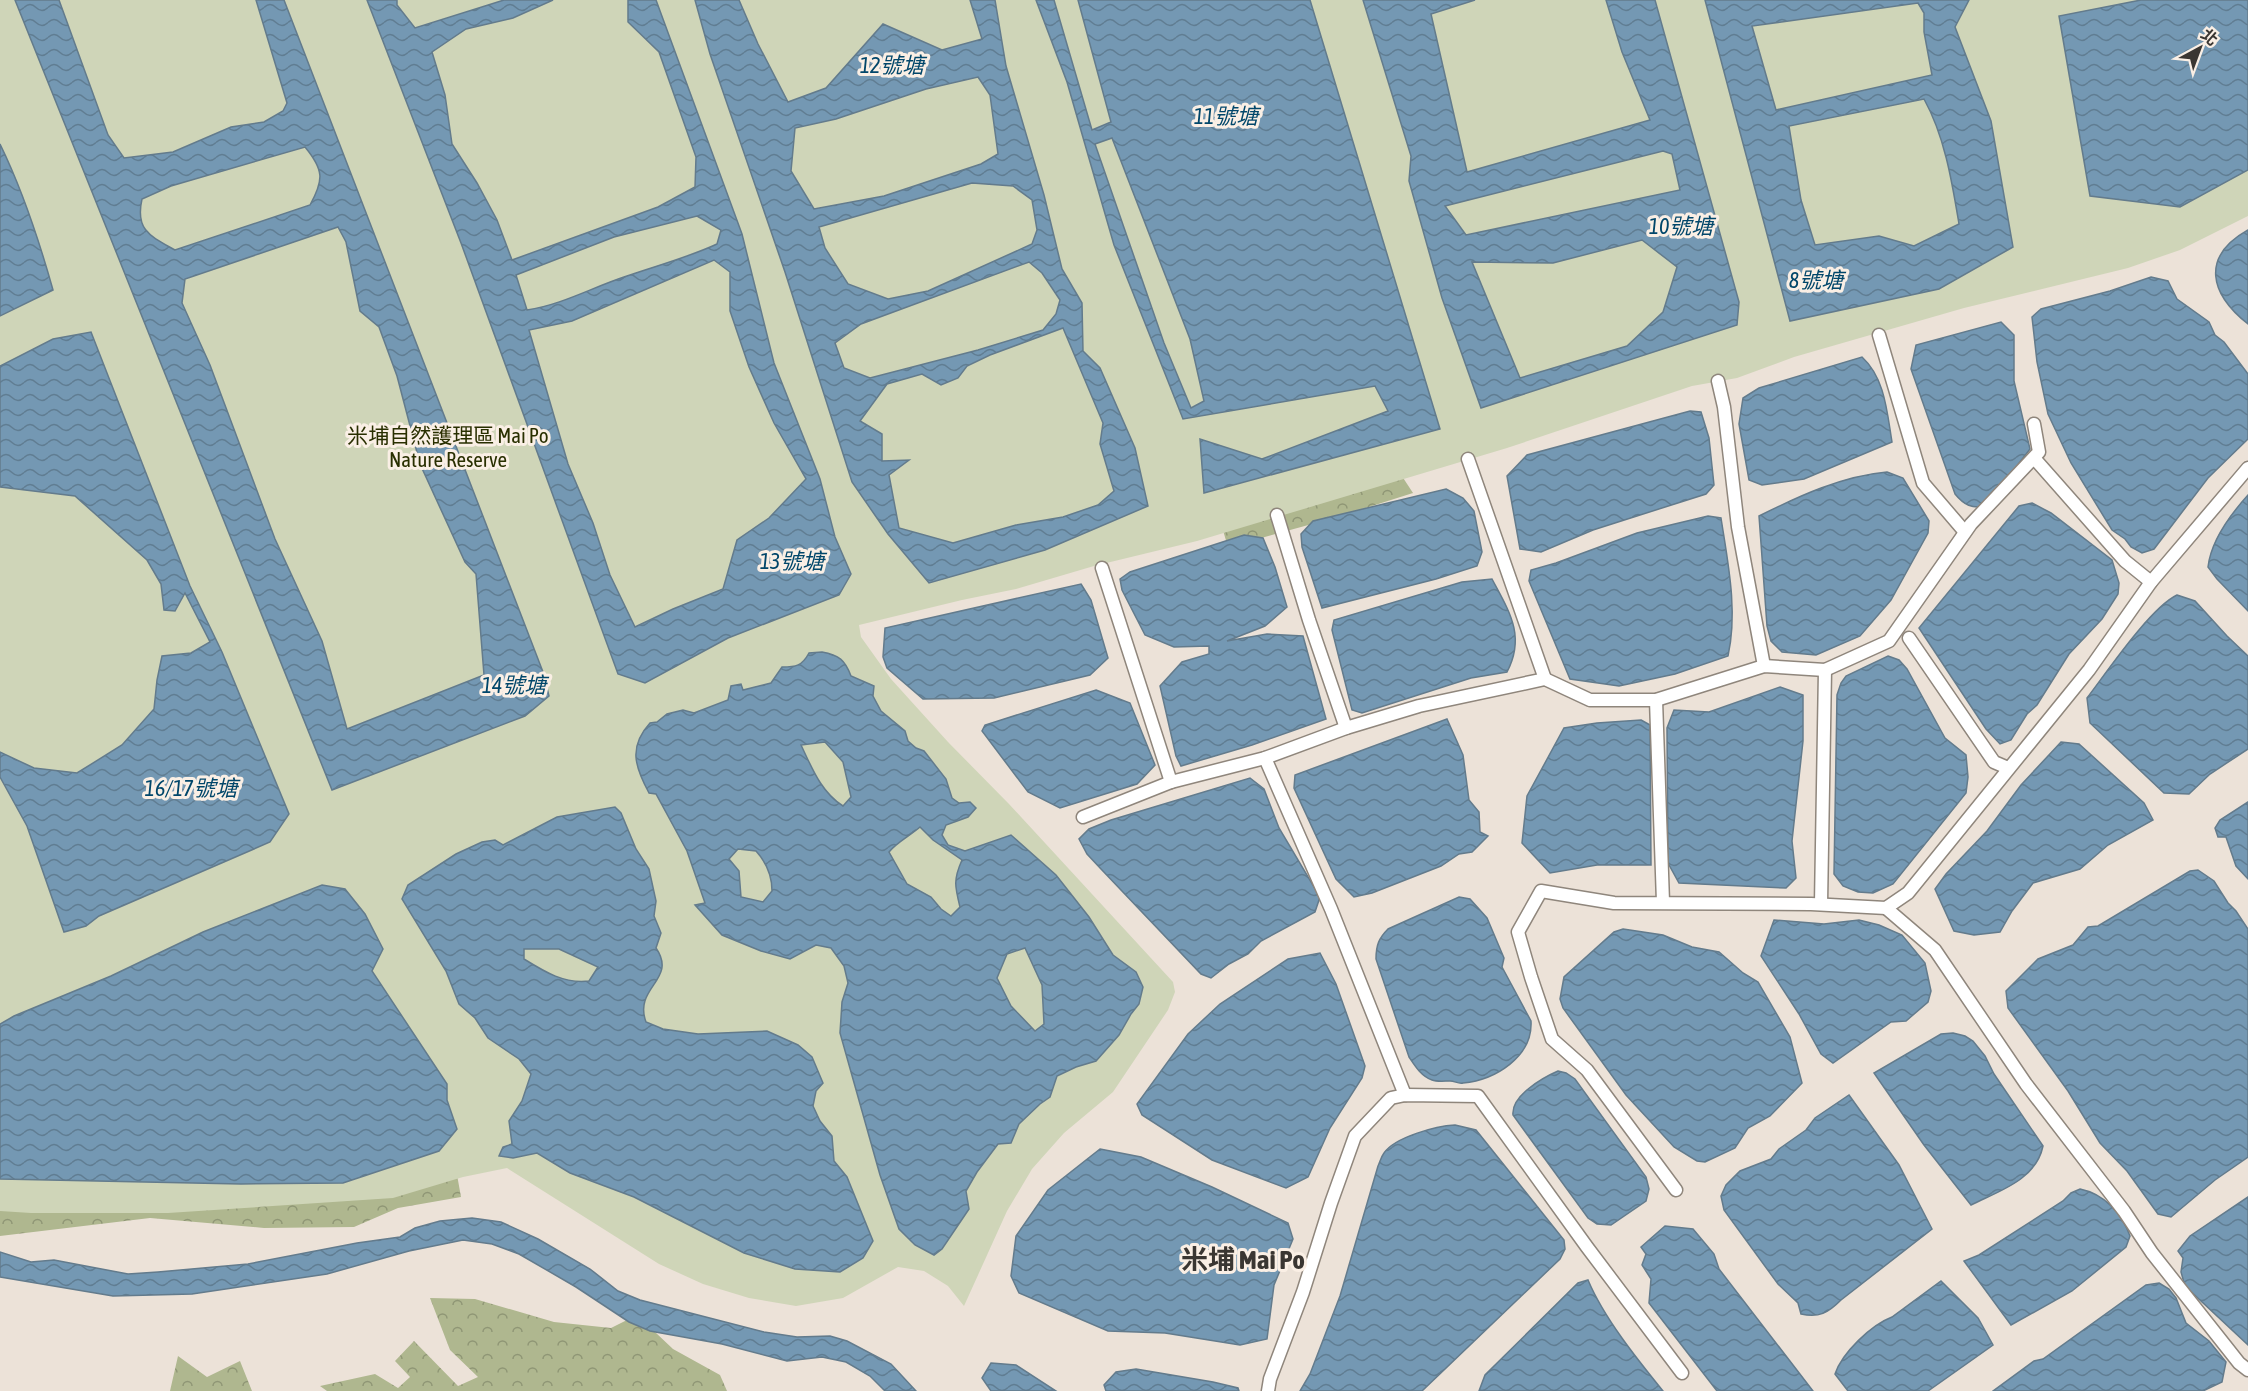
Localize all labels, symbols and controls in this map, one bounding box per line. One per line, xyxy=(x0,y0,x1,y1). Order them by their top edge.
north arrow xyxy=(2170,18,2230,78)
text: 北 xyxy=(2198,25,2222,49)
water label: 12號塘 xyxy=(860,52,928,78)
water label: 11號塘 xyxy=(1194,103,1262,129)
water label: 10號塘 xyxy=(1649,213,1717,239)
water label: 8號塘 xyxy=(1789,267,1847,293)
park label: 米埔自然護理區 Mai Po Nature Reserve xyxy=(347,423,549,471)
water label: 13號塘 xyxy=(760,548,828,574)
water label: 14號塘 xyxy=(482,672,550,698)
water label: 16/17號塘 xyxy=(145,775,241,801)
district label: 米埔 Mai Po xyxy=(1181,1244,1305,1275)

